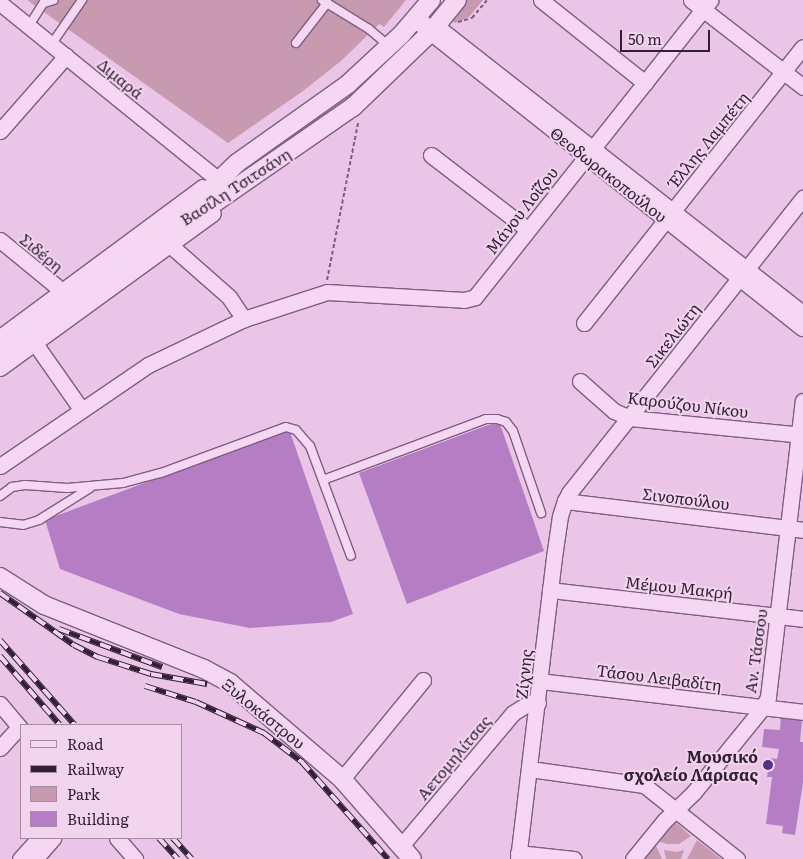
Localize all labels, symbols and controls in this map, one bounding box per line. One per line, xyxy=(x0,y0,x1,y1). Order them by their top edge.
scale bar xyxy=(623,20,713,52)
text: 50 m xyxy=(628,27,662,50)
street label: Διμαρά xyxy=(94,54,148,102)
street label: Έλλης Λαμπέτη xyxy=(664,88,752,190)
street label: Θεοδωρακοπούλου xyxy=(547,122,671,226)
street label: Βασίλη Τσιτσάνη xyxy=(176,143,294,229)
street label: Μάνου Λοΐζου xyxy=(481,162,561,258)
street label: Σιδέρη xyxy=(16,229,68,275)
street label: Σικελιώτη xyxy=(641,299,703,371)
street label: Καρούζου Νίκου xyxy=(626,387,750,421)
street label: Σινοπούλου xyxy=(641,483,731,513)
street label: Μέμου Μακρή xyxy=(624,572,734,602)
street label: Αν. Τάσσου xyxy=(740,608,770,694)
street label: Ζίχνης xyxy=(511,648,535,700)
street label: Τάσου Λειβαδίτη xyxy=(595,660,723,694)
street label: Ξυλοκάστρου xyxy=(219,674,309,752)
street label: Αετομηλίτσας xyxy=(412,711,494,803)
legend xyxy=(20,724,182,839)
text: Road xyxy=(67,732,103,755)
place label: Μουσικό σχολείο Λάρισας xyxy=(624,746,758,784)
text: Railway xyxy=(67,757,124,780)
marker: Μουσικό σχολείο Λάρισας xyxy=(762,759,774,771)
text: Park xyxy=(67,782,100,805)
text: Building xyxy=(67,807,129,830)

